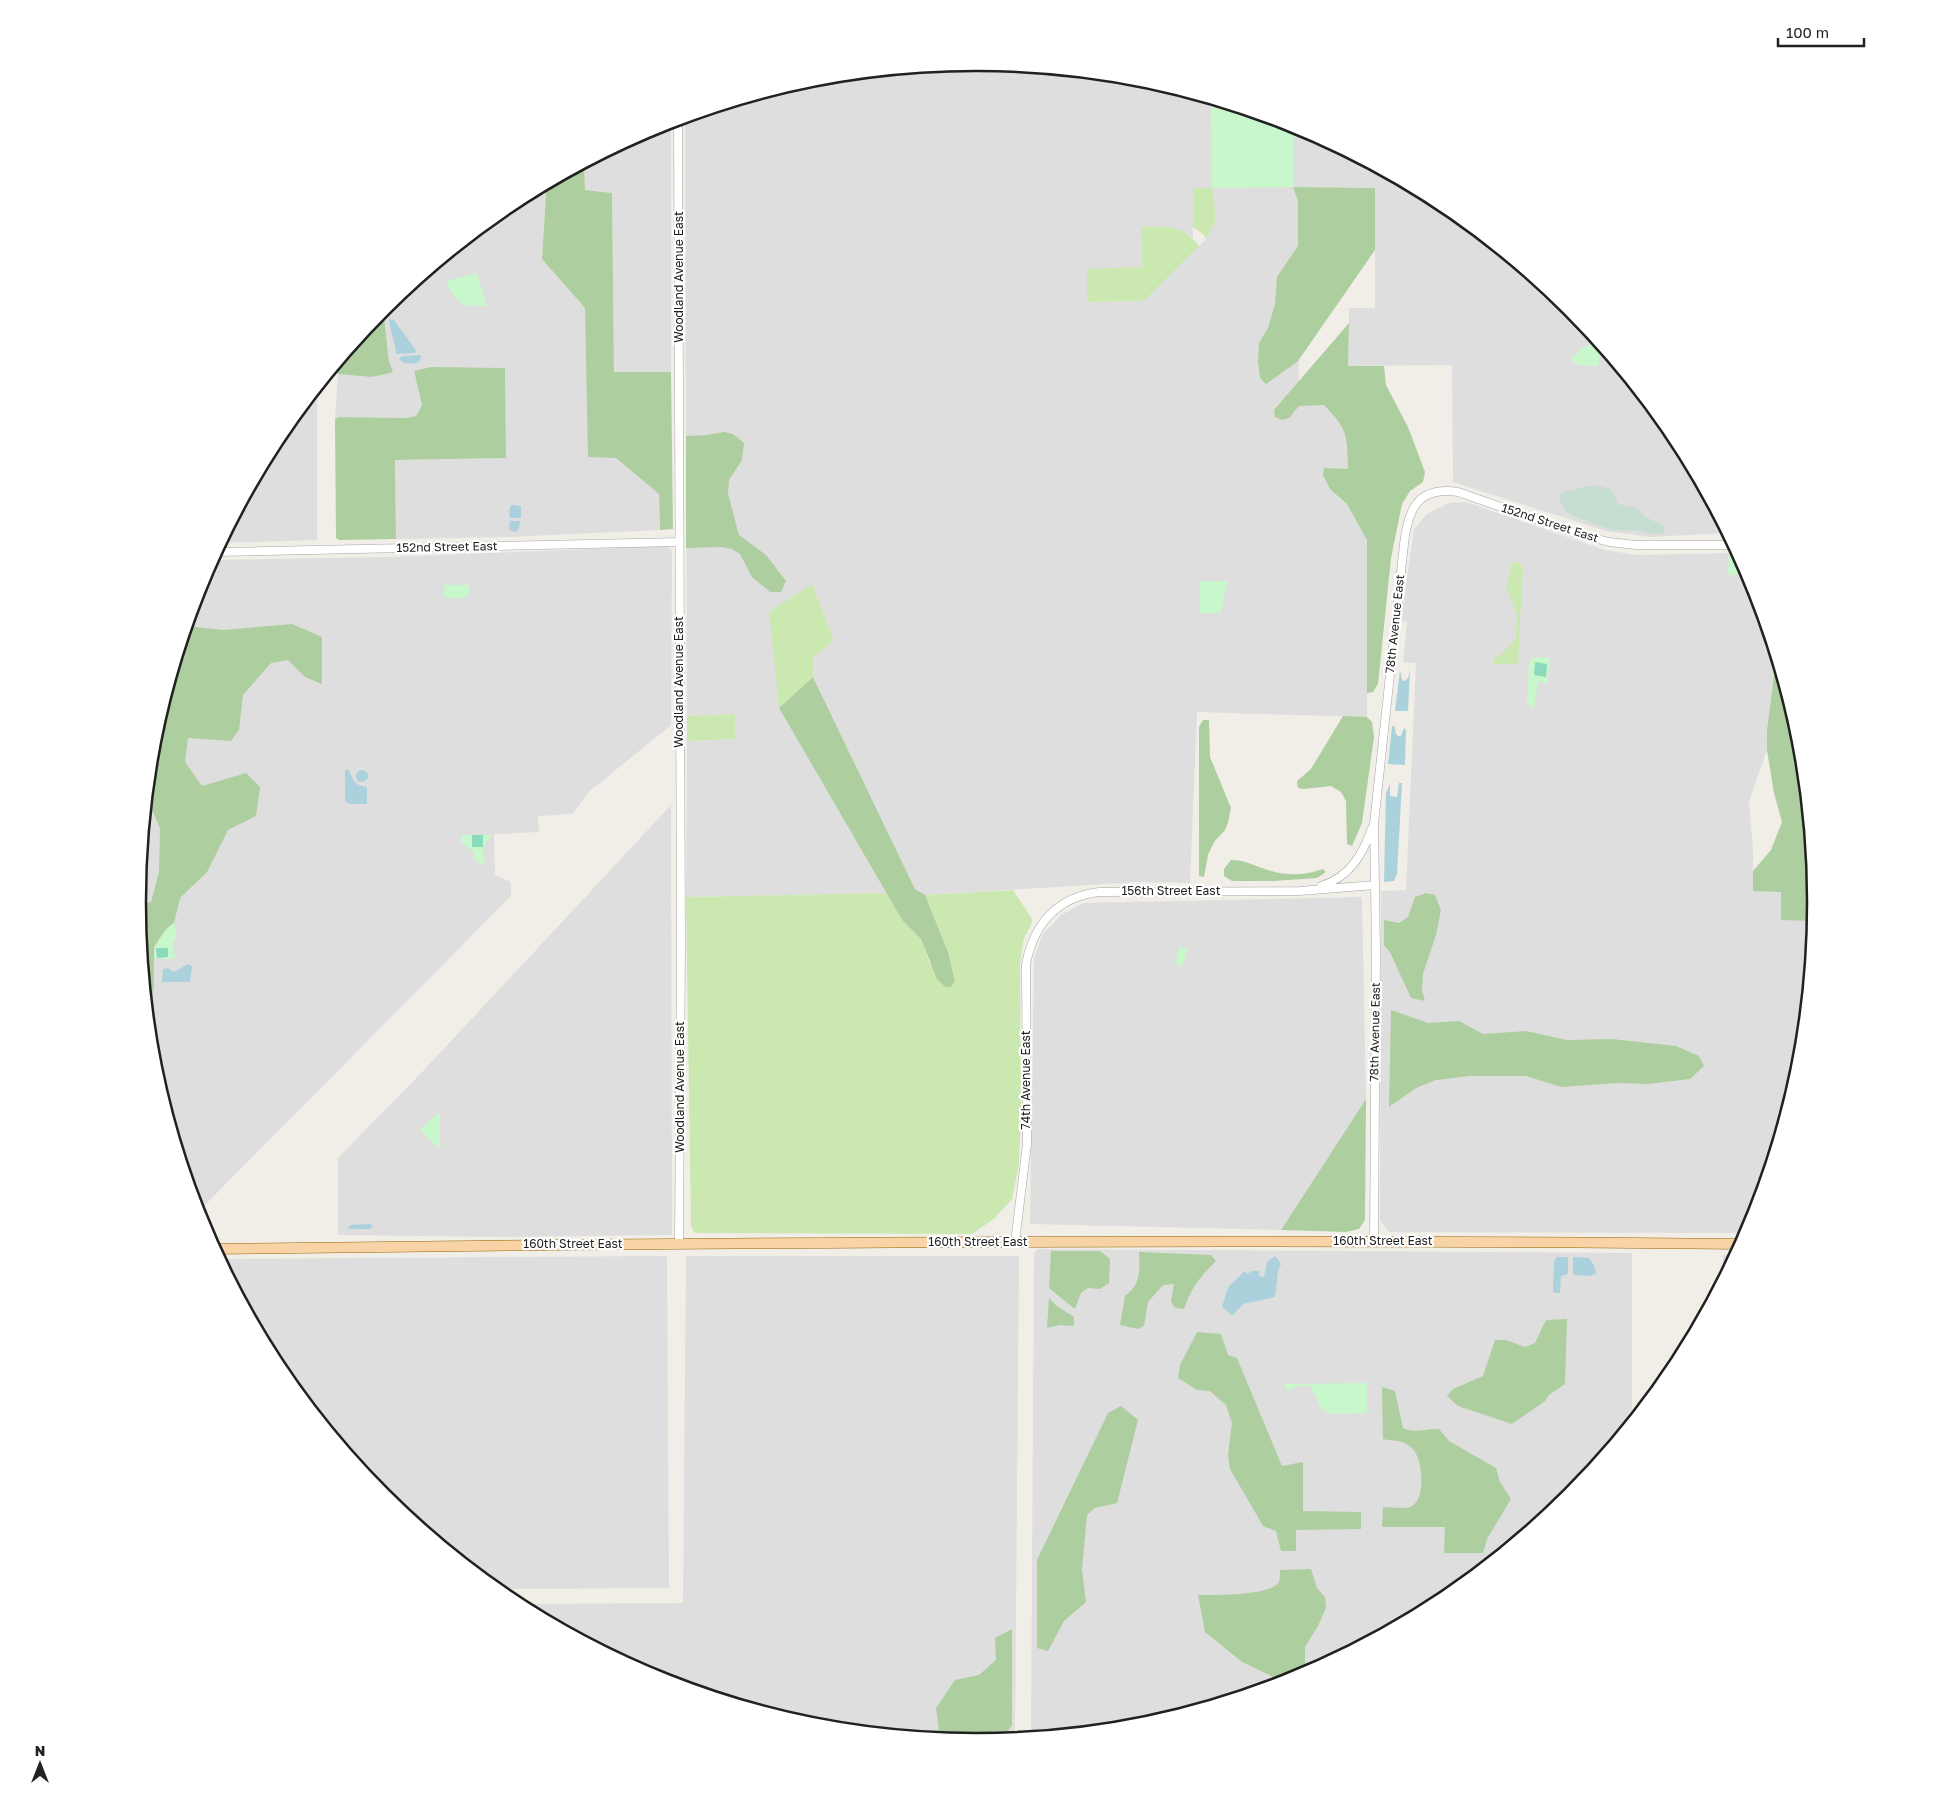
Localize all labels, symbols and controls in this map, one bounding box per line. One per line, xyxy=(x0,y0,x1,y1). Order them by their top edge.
scale bar xyxy=(1778,15,1864,47)
text: 100 m xyxy=(1786,23,1829,41)
street label: Woodland Avenue East xyxy=(671,211,686,343)
street label: 152nd Street East xyxy=(1500,500,1601,545)
street label: 152nd Street East xyxy=(396,538,498,555)
street label: 78th Avenue East xyxy=(1382,574,1407,674)
street label: Woodland Avenue East xyxy=(671,616,686,748)
street label: 156th Street East xyxy=(1122,883,1221,898)
street label: 78th Avenue East xyxy=(1366,982,1383,1082)
street label: Woodland Avenue East xyxy=(672,1021,687,1153)
street label: 74th Avenue East xyxy=(1018,1030,1033,1130)
street label: 160th Street East xyxy=(1333,1233,1433,1248)
street label: 160th Street East xyxy=(928,1234,1028,1249)
street label: 160th Street East xyxy=(523,1236,623,1251)
north arrow xyxy=(15,1739,65,1789)
text: N xyxy=(35,1742,45,1759)

